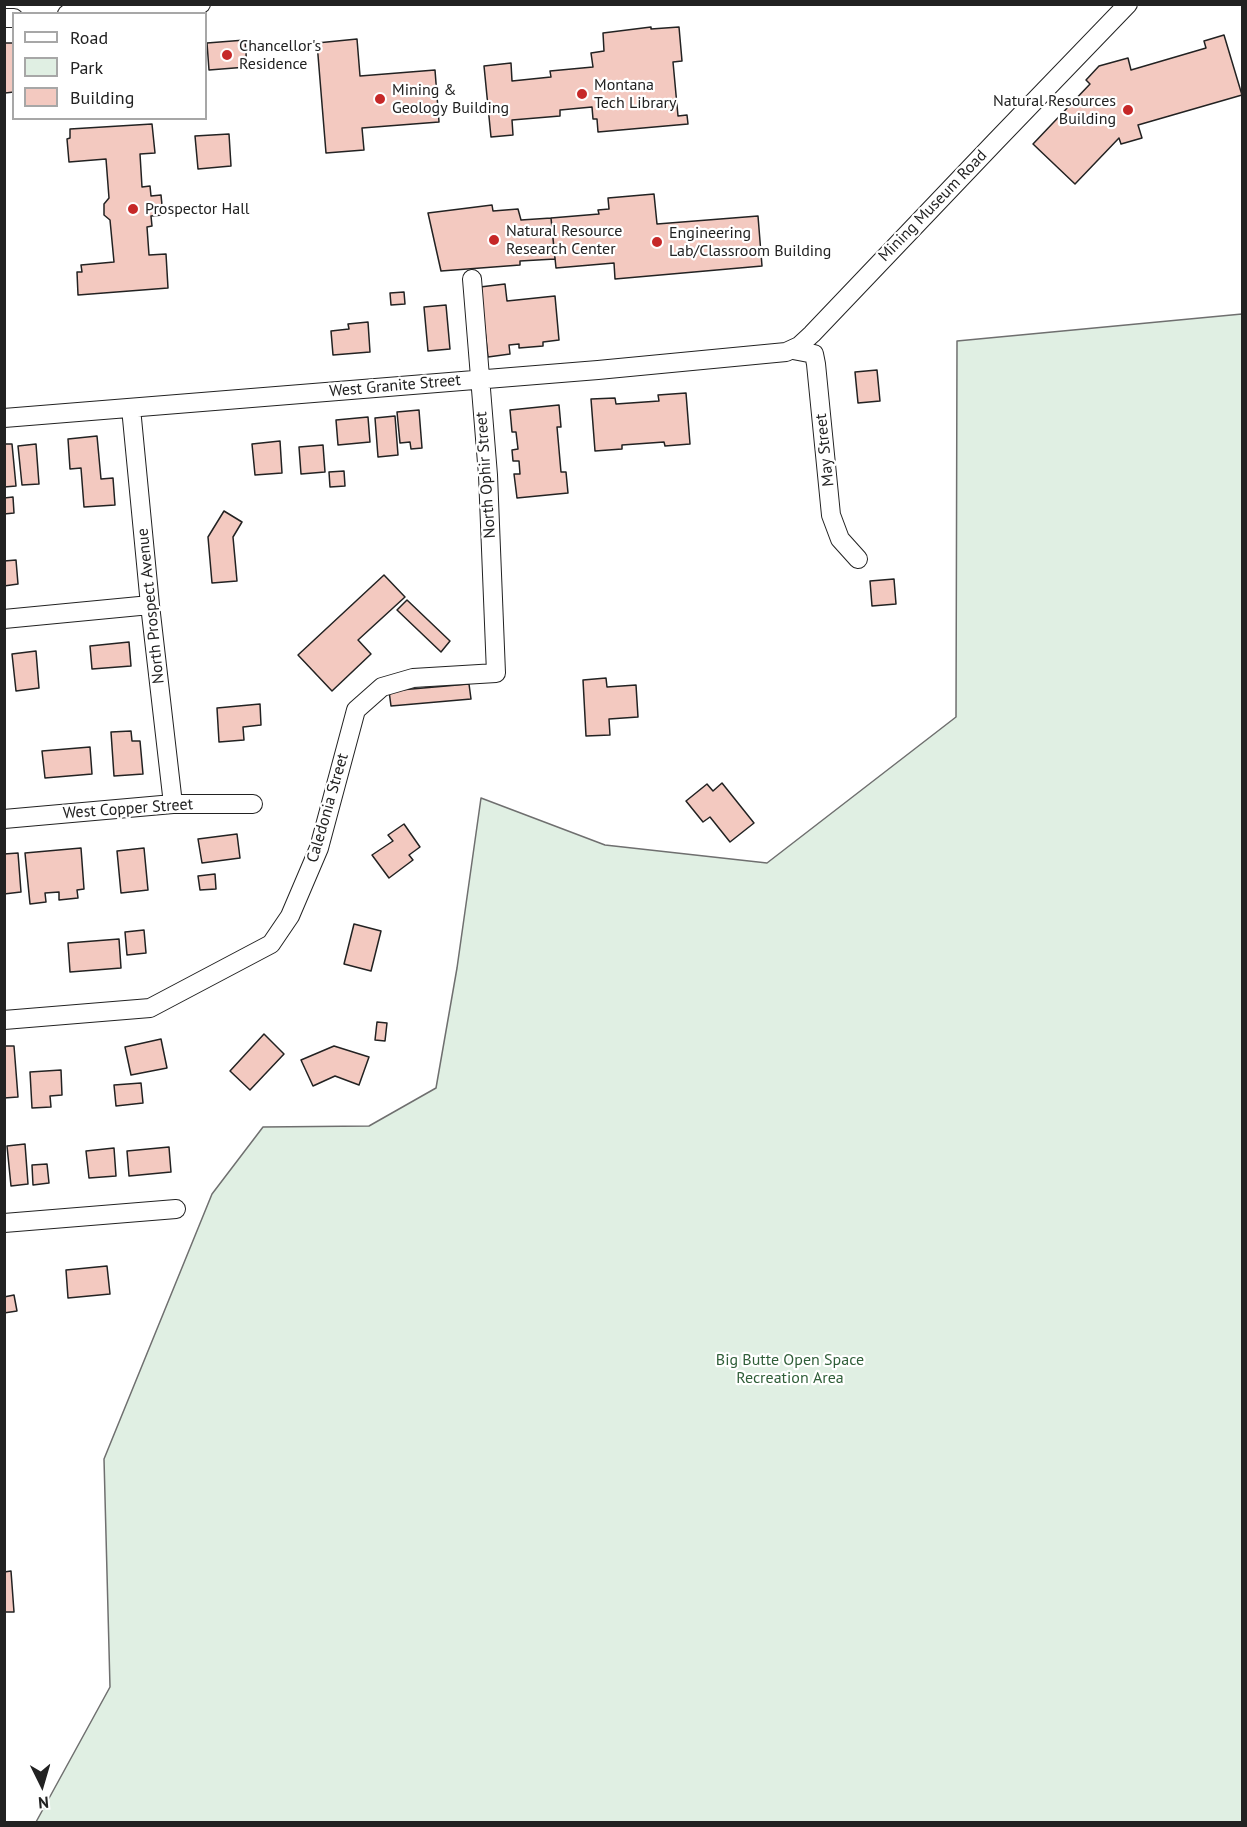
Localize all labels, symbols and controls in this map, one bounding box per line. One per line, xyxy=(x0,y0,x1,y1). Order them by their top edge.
legend xyxy=(12,12,207,120)
text: Road xyxy=(70,26,108,49)
place label: Chancellor's Residence xyxy=(239,36,321,74)
marker: Chancellor's Residence xyxy=(220,48,234,62)
text: Park xyxy=(70,56,103,79)
place label: Montana Tech Library xyxy=(594,75,676,113)
place label: Mining & Geology Building xyxy=(392,80,509,118)
text: Building xyxy=(70,86,134,109)
marker: Montana Tech Library xyxy=(575,87,589,101)
place label: Natural Resources Building xyxy=(993,91,1116,129)
marker: Mining & Geology Building xyxy=(373,92,387,106)
marker: Natural Resources Building xyxy=(1121,103,1135,117)
street label: Mining Museum Road xyxy=(875,146,991,266)
place label: Prospector Hall xyxy=(145,199,250,219)
marker: Prospector Hall xyxy=(126,202,140,216)
place label: Natural Resource Research Center xyxy=(506,221,622,259)
place label: Engineering Lab/Classroom Building xyxy=(669,223,831,261)
marker: Natural Resource Research Center xyxy=(487,233,501,247)
marker: Engineering Lab/Classroom Building xyxy=(650,235,664,249)
street label: West Granite Street xyxy=(328,371,462,401)
street label: North Ophir Street xyxy=(472,411,500,539)
street label: May Street xyxy=(812,413,838,487)
street label: North Prospect Avenue xyxy=(133,527,169,685)
street label: Caledonia Street xyxy=(303,751,353,865)
street label: West Copper Street xyxy=(62,795,194,823)
park label: Big Butte Open Space Recreation Area xyxy=(716,1350,864,1388)
north arrow xyxy=(12,1755,72,1815)
text: N xyxy=(37,1793,50,1813)

